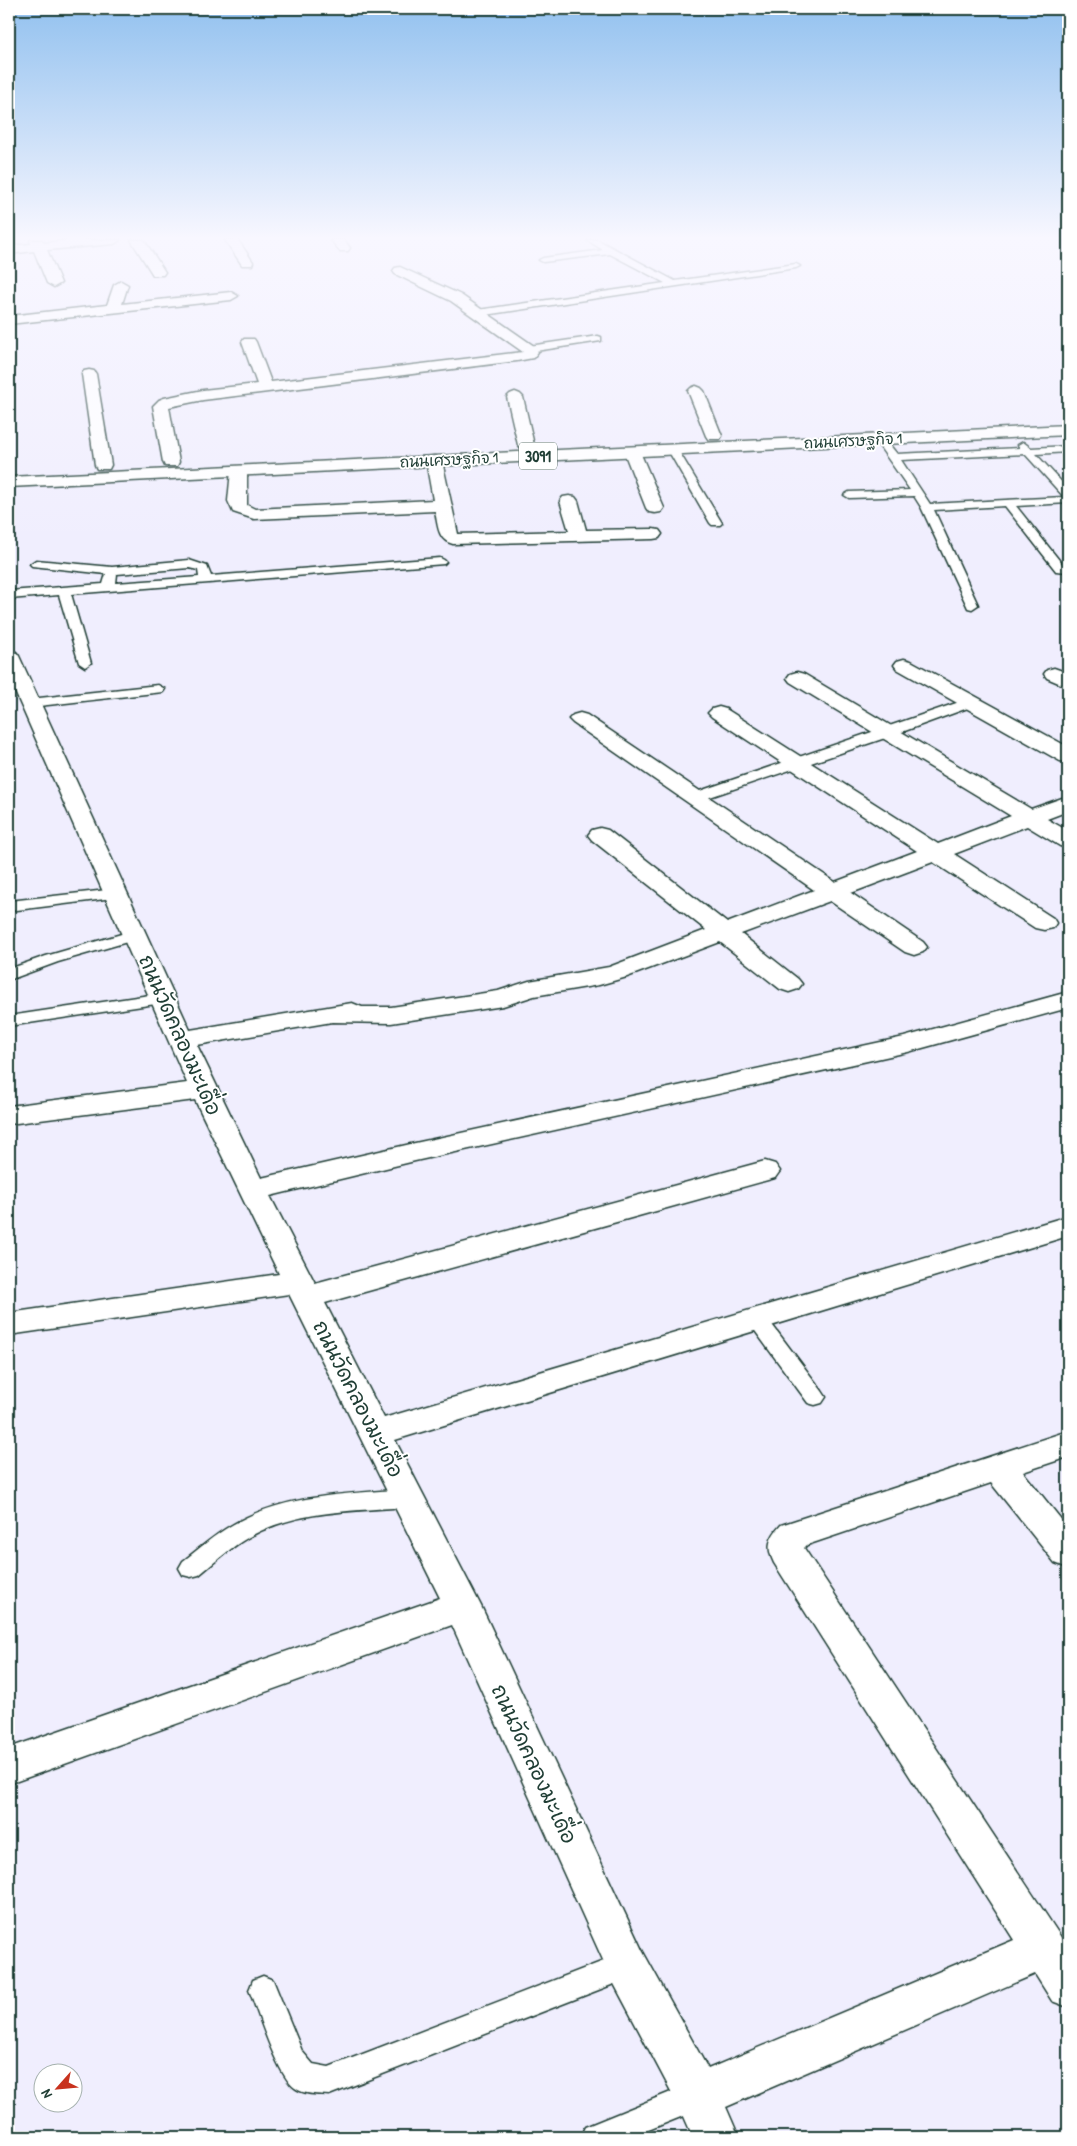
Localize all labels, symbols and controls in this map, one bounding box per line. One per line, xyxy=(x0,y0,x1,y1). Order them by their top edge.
street label: ถนนเศรษฐกิจ 1 xyxy=(803,427,903,454)
road number: 3091 xyxy=(519,442,557,470)
street label: ถนนเศรษฐกิจ 1 xyxy=(399,446,499,473)
street label: ถนนวัดคลองมะเดื่อ xyxy=(132,949,232,1120)
street label: ถนนวัดคลองมะเดื่อ xyxy=(306,1314,413,1483)
street label: ถนนวัดคลองมะเดื่อ xyxy=(485,1678,587,1848)
north arrow xyxy=(32,2064,82,2114)
text: N xyxy=(36,2086,56,2102)

